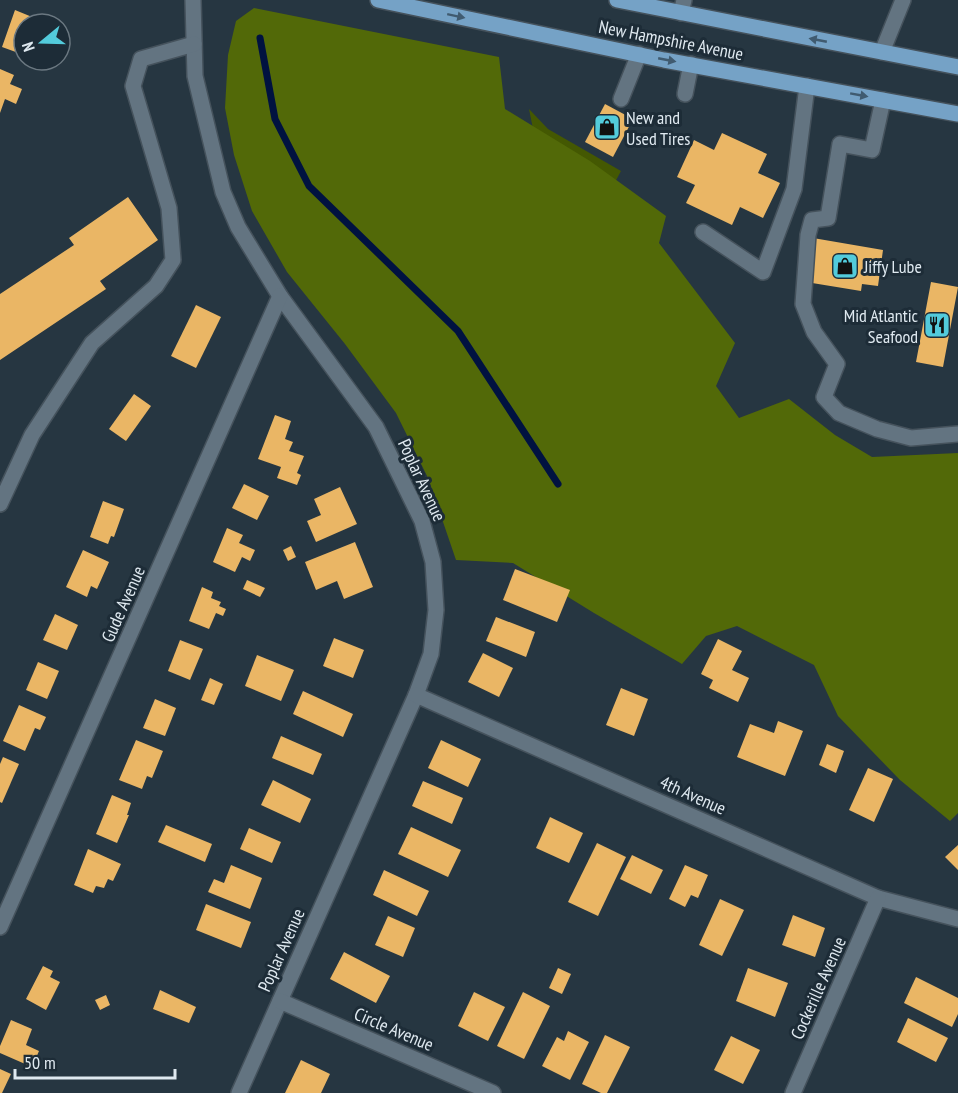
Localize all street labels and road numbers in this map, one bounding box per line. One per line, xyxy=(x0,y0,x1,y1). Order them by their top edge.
street label: New Hampshire Avenue xyxy=(597,15,745,65)
street label: Poplar Avenue xyxy=(393,435,451,525)
street label: Gude Avenue xyxy=(96,562,150,646)
street label: 4th Avenue xyxy=(656,770,730,820)
street label: Poplar Avenue xyxy=(253,905,309,995)
street label: Cockerille Avenue xyxy=(785,933,851,1043)
street label: Circle Avenue xyxy=(351,1002,437,1056)

